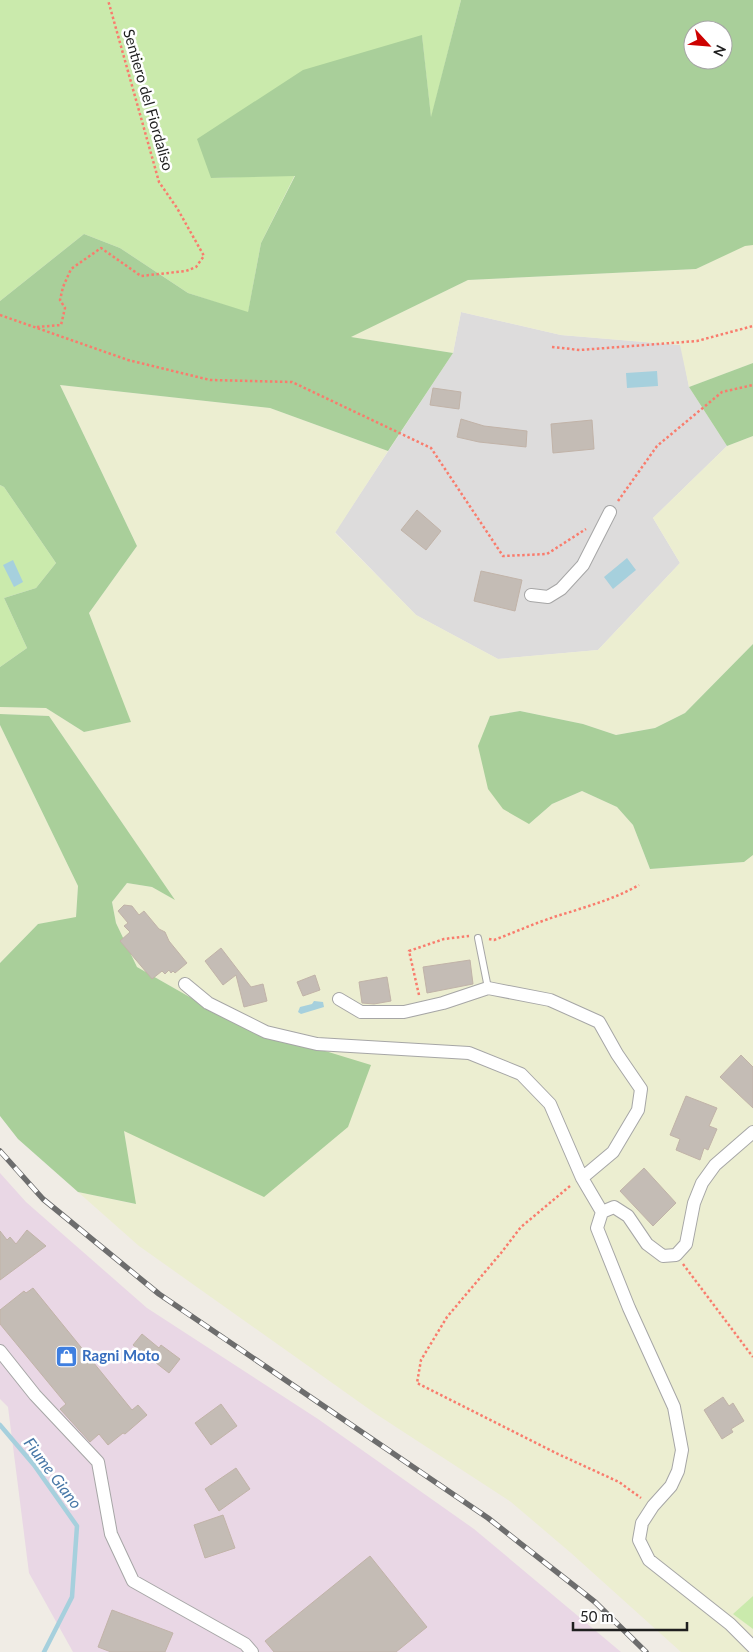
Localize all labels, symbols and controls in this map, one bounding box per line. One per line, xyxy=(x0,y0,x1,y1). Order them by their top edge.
north arrow xyxy=(683,20,733,70)
street label: Sentiero del Fiordaliso xyxy=(120,27,178,173)
text: N xyxy=(710,42,730,59)
shop icon: Ragni Moto xyxy=(54,1344,78,1368)
place label: Ragni Moto xyxy=(82,1346,160,1364)
water label: Fiume Giano xyxy=(21,1433,86,1512)
scale bar xyxy=(573,1600,687,1632)
text: 50 m xyxy=(580,1607,614,1625)

